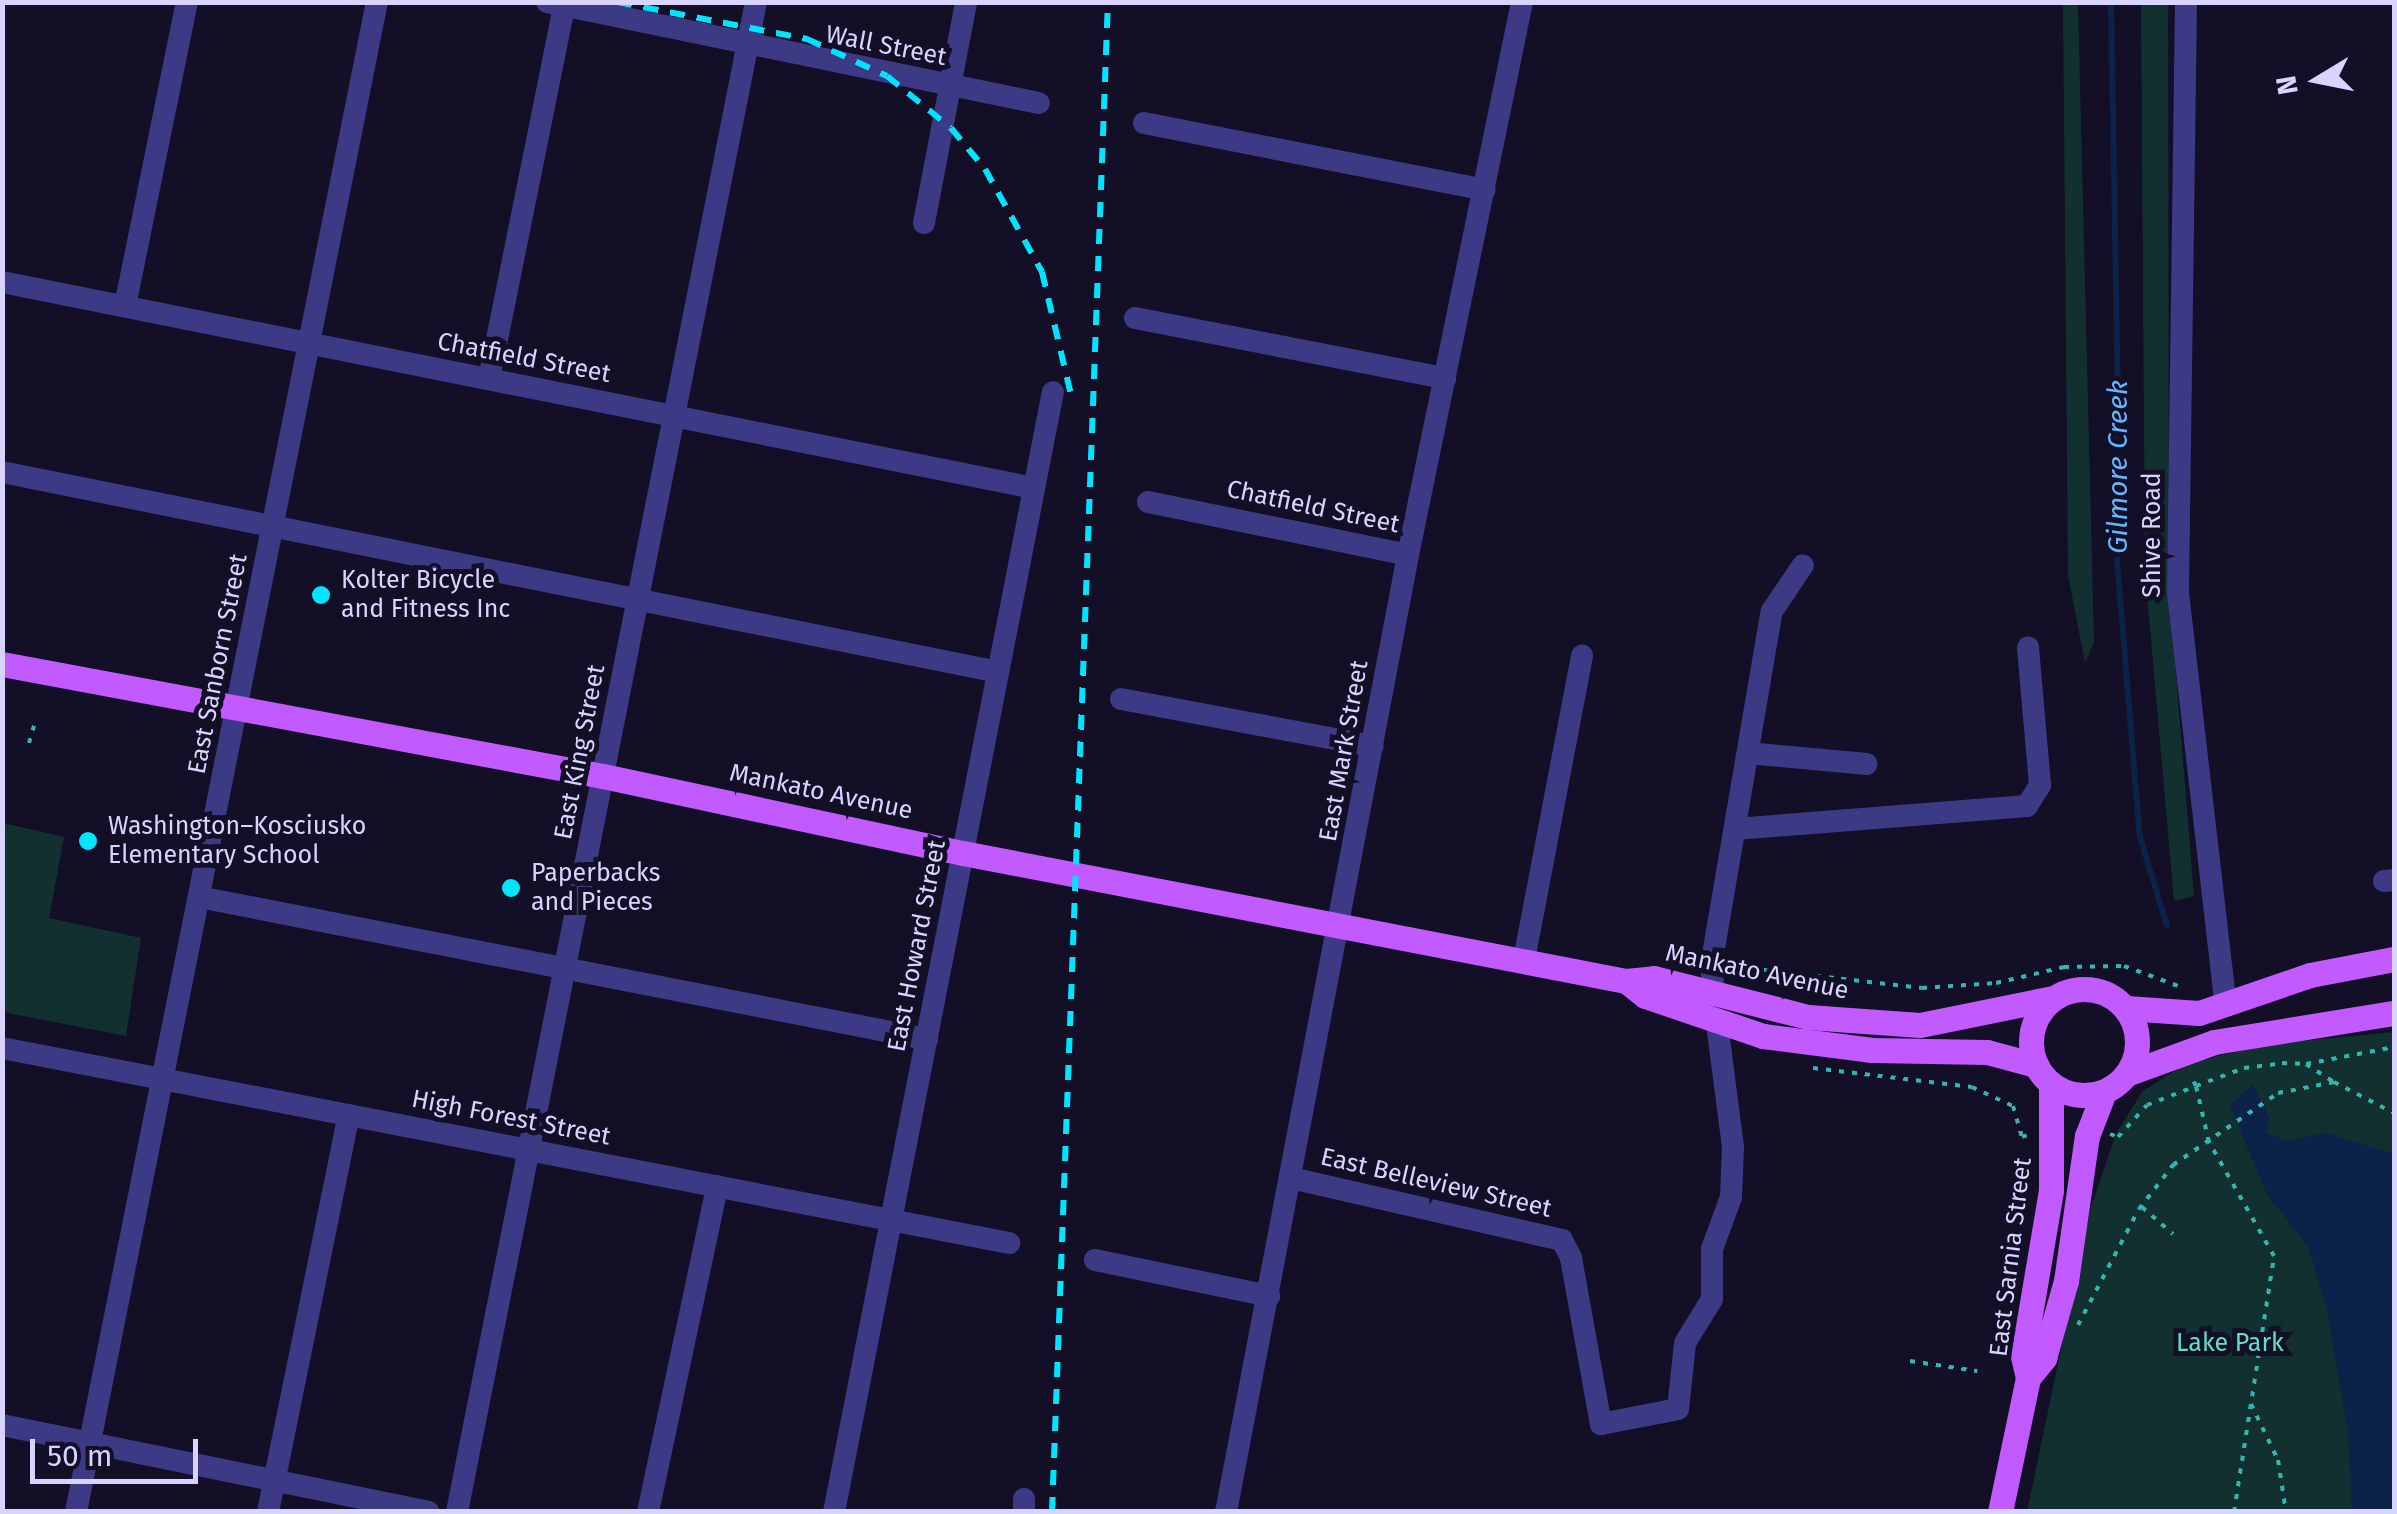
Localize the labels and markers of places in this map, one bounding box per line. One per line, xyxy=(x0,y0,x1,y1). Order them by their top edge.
place label: Kolter Bicycle and Fitness Inc xyxy=(341,566,510,625)
marker: Kolter Bicycle and Fitness Inc xyxy=(310,584,332,606)
place label: Washington–Kosciusko Elementary School xyxy=(108,812,366,871)
marker: Washington–Kosciusko Elementary School xyxy=(77,830,99,852)
place label: Paperbacks and Pieces xyxy=(531,859,660,918)
marker: Paperbacks and Pieces xyxy=(500,877,522,899)

